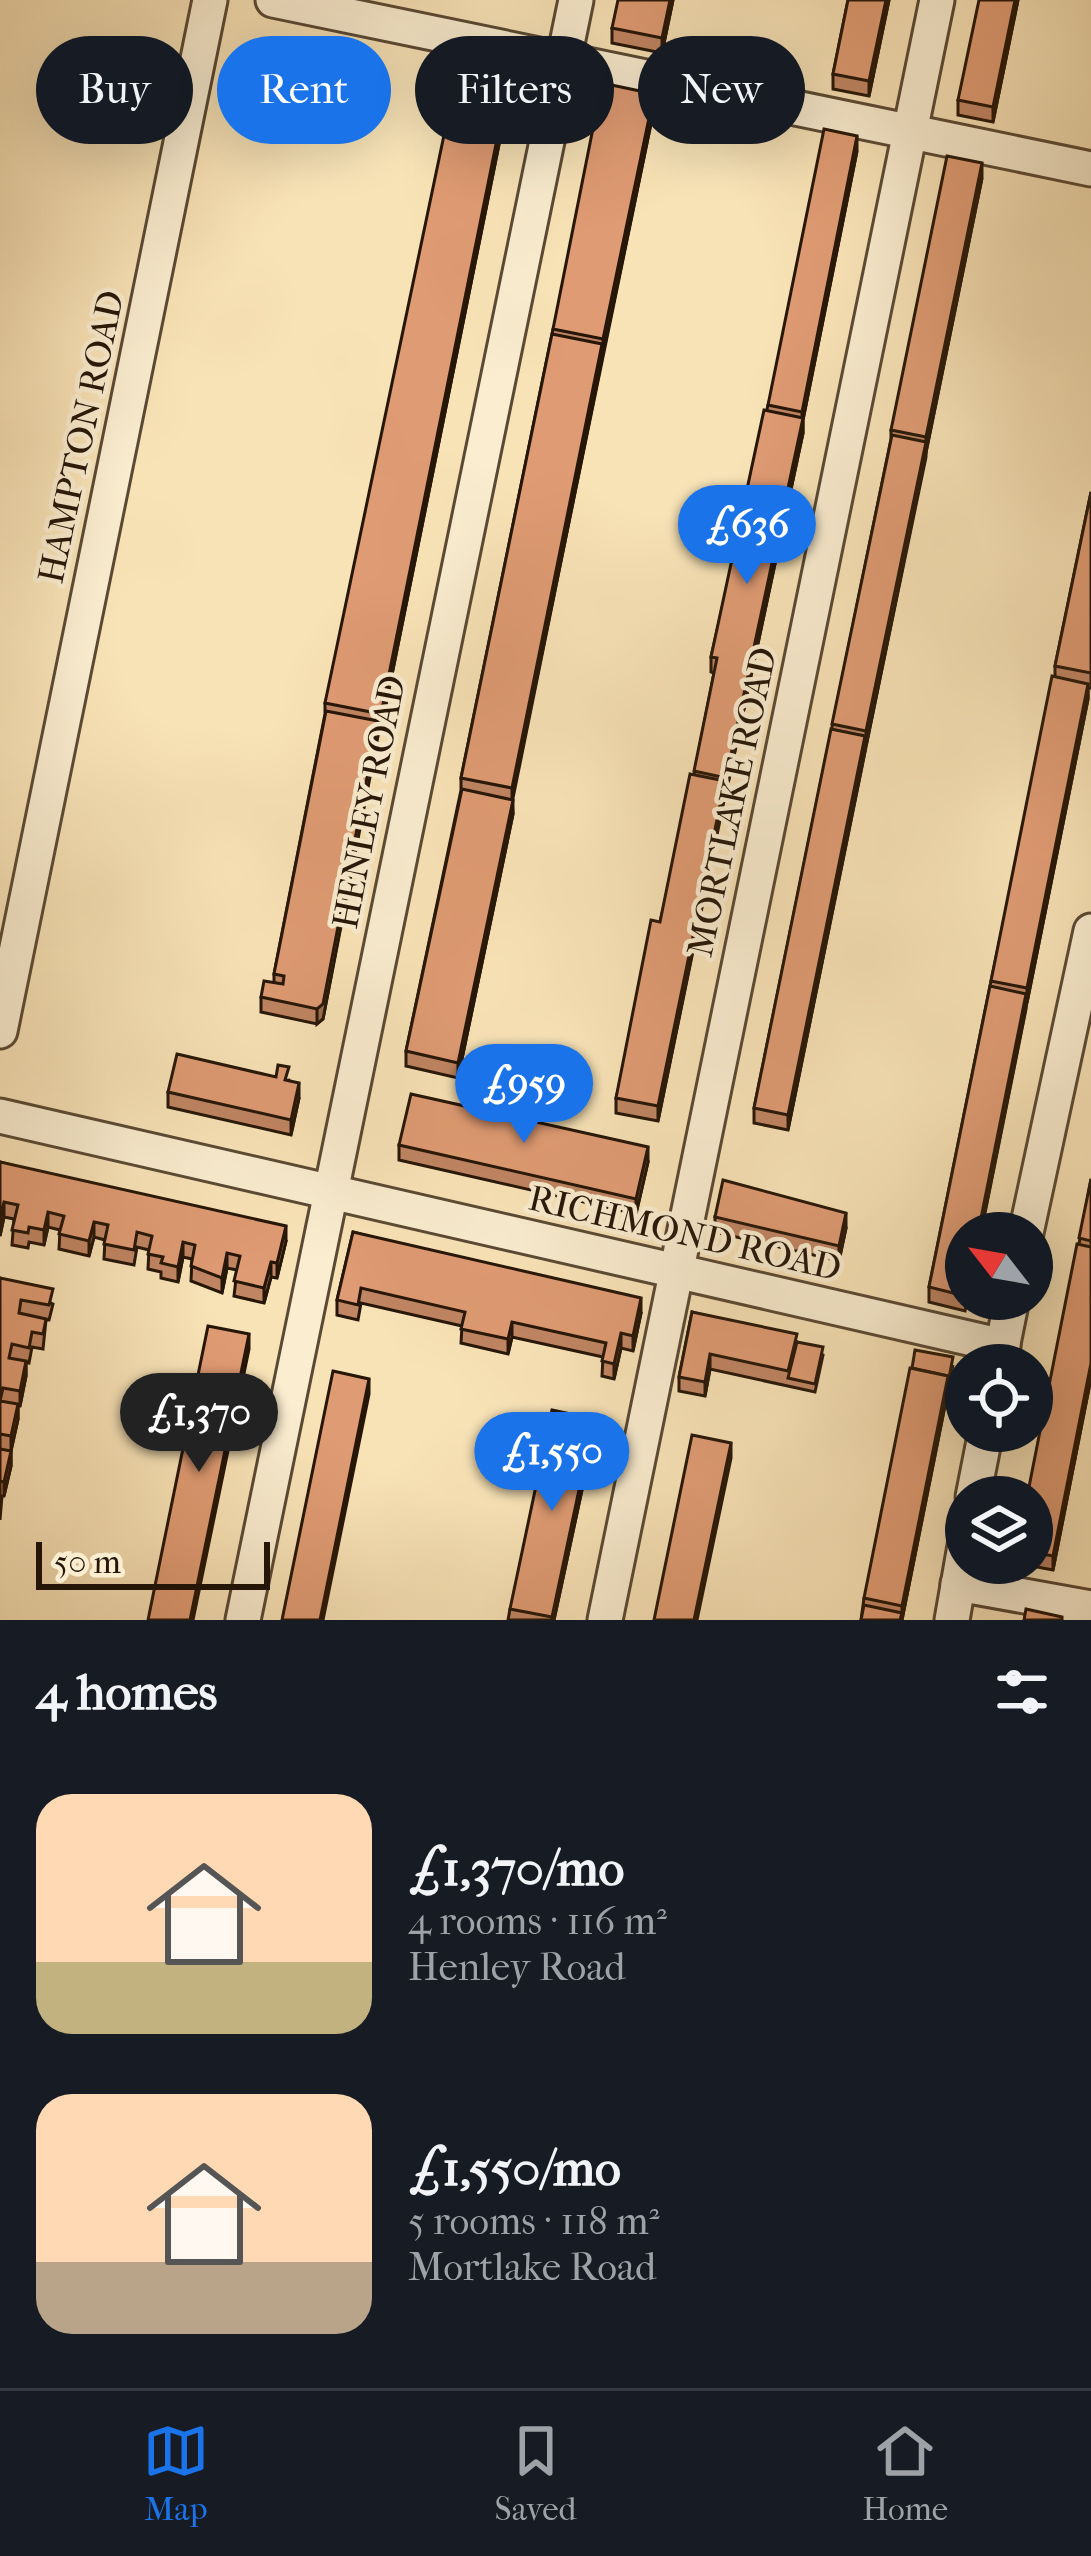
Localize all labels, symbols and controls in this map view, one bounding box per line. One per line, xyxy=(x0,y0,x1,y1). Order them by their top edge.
chip: Buy xyxy=(36,36,193,144)
chip: Rent xyxy=(217,36,391,144)
chip: Filters xyxy=(415,36,614,144)
chip: New xyxy=(638,36,805,144)
street label: HAMPTON ROAD xyxy=(29,287,133,587)
pin: £636 xyxy=(676,485,818,587)
text: £636 xyxy=(705,501,789,547)
street label: MORTLAKE ROAD xyxy=(679,644,785,960)
street label: HENLEY ROAD xyxy=(324,672,414,932)
pin: £959 xyxy=(453,1044,595,1146)
text: £959 xyxy=(482,1060,566,1106)
street label: RICHMOND ROAD xyxy=(525,1177,845,1289)
north arrow xyxy=(945,1212,1053,1320)
map controls xyxy=(945,1212,1053,1584)
button: locate xyxy=(945,1344,1053,1452)
pin: £1,370 xyxy=(101,1373,297,1475)
text: £1,370 xyxy=(147,1389,251,1435)
pin: £1,550 xyxy=(454,1412,650,1514)
text: £1,550 xyxy=(501,1428,603,1474)
button: layers xyxy=(945,1476,1053,1584)
scale bar xyxy=(36,1536,270,1589)
text: 50 m xyxy=(54,1543,121,1582)
icon: filters xyxy=(989,1659,1055,1725)
text: 4 homes xyxy=(36,1662,217,1722)
text: £1,370/mo xyxy=(408,1838,624,1898)
icon: home xyxy=(132,1842,276,1986)
text: 4 rooms · 116 m² xyxy=(408,1898,667,1944)
text: Henley Road xyxy=(408,1944,625,1990)
text: £1,550/mo xyxy=(408,2138,621,2198)
icon: home xyxy=(132,2142,276,2286)
text: 5 rooms · 118 m² xyxy=(408,2198,660,2244)
text: Mortlake Road xyxy=(408,2244,656,2290)
tab: Map xyxy=(143,2418,209,2529)
tab: Saved xyxy=(495,2418,576,2529)
tab: Home xyxy=(862,2418,948,2529)

